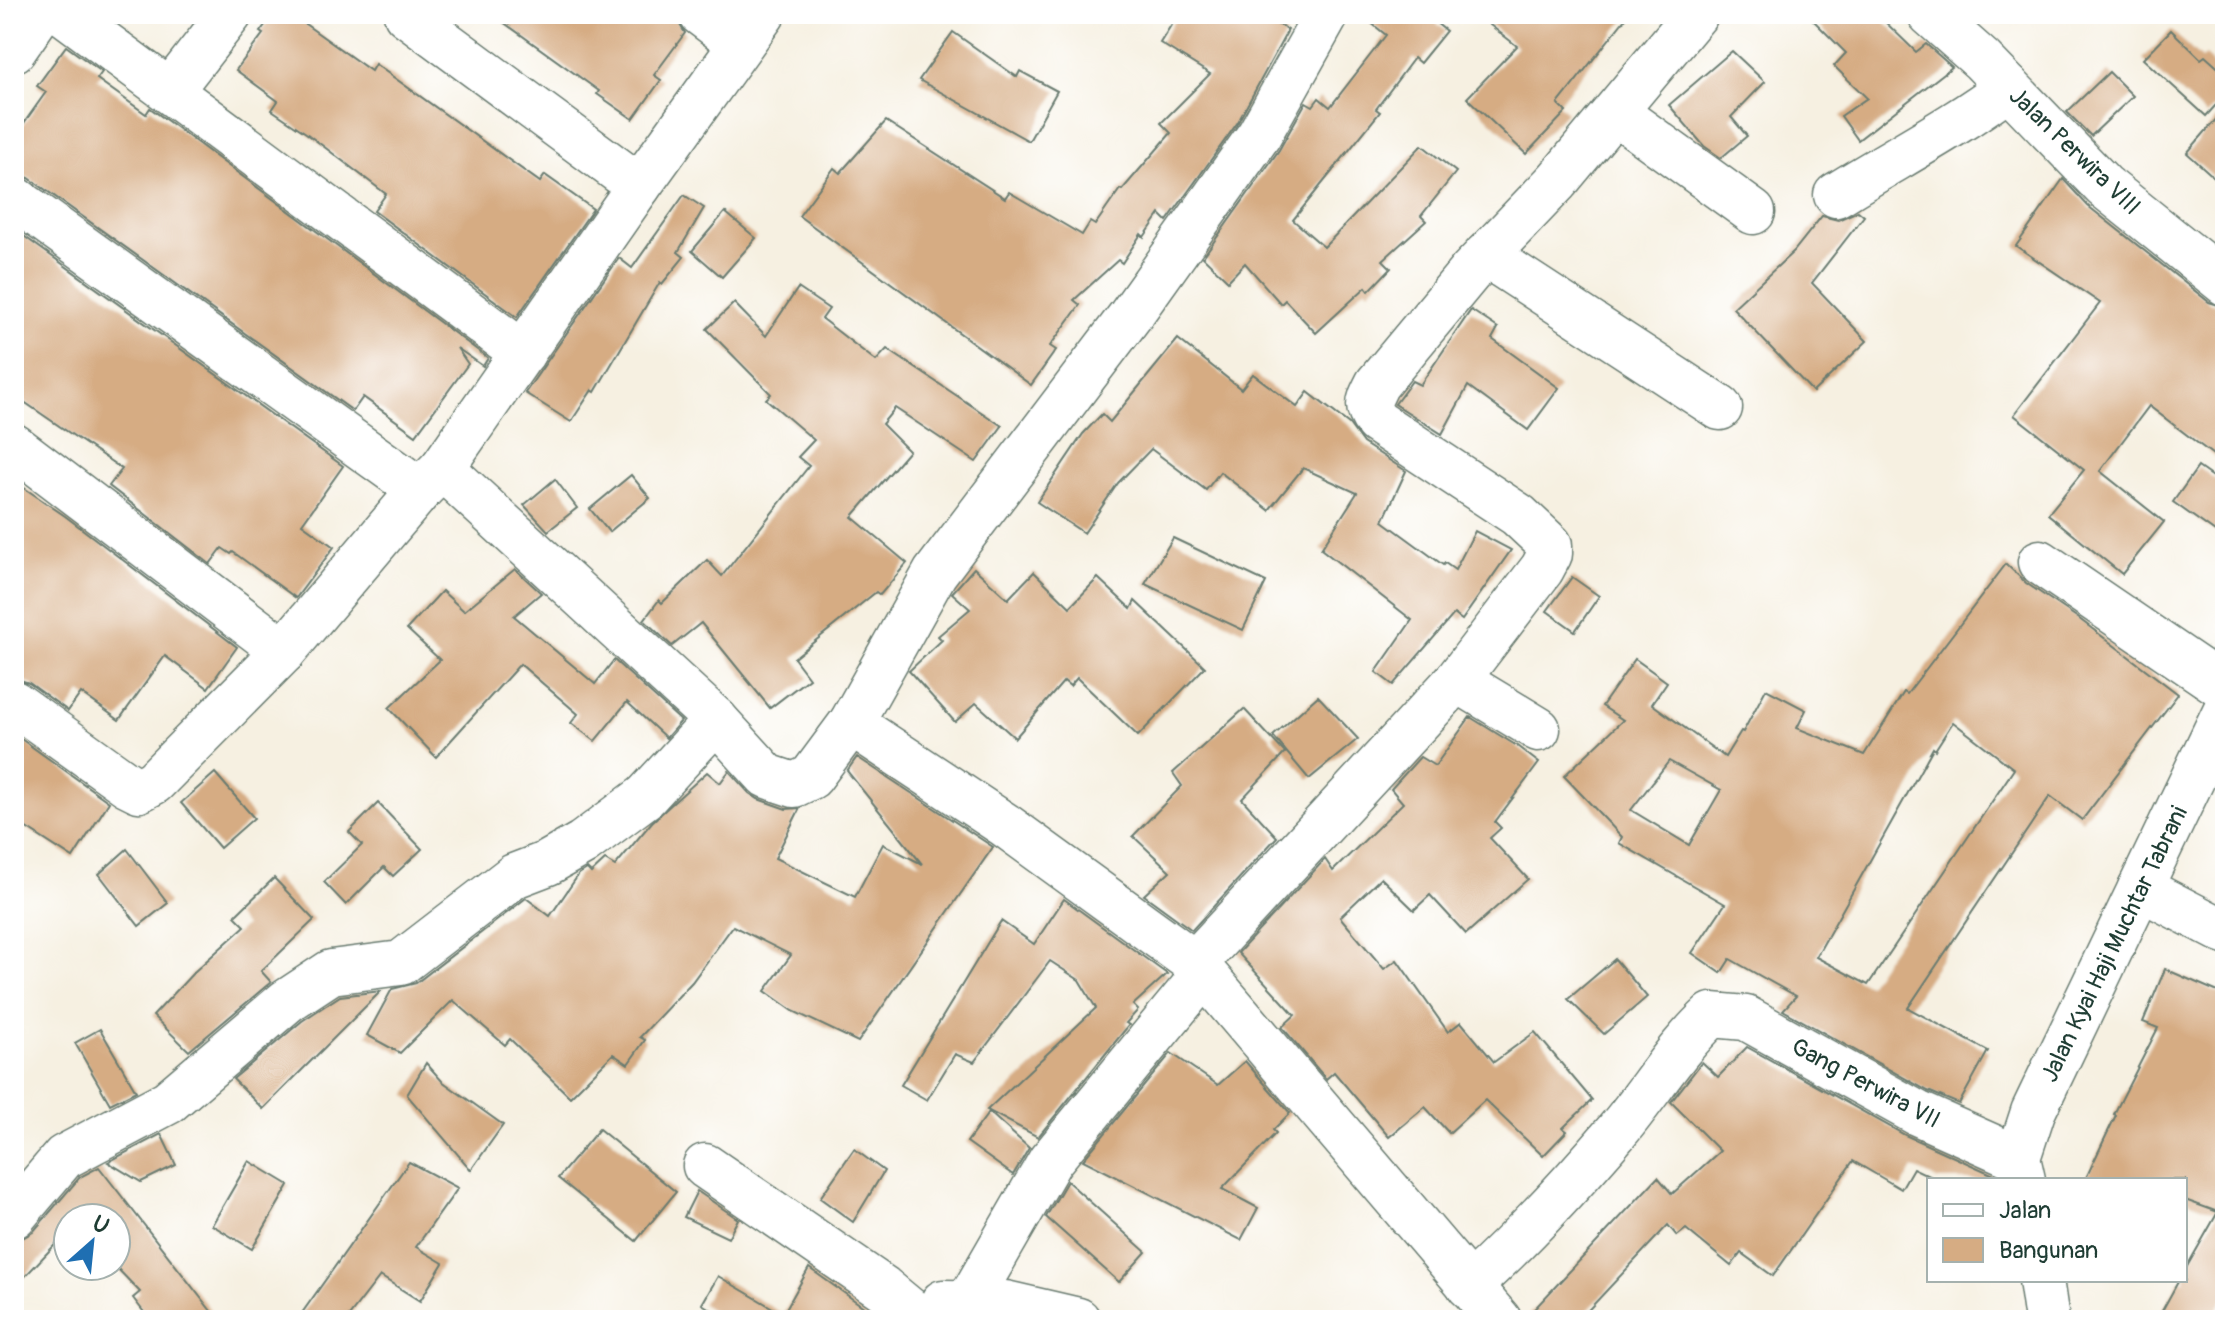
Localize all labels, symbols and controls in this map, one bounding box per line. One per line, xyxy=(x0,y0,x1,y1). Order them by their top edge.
street label: Jalan Perwira VIII xyxy=(2003,81,2146,221)
street label: Jalan Kyai Haji Muchtar Tabrani xyxy=(2035,802,2194,1087)
street label: Gang Perwira VII xyxy=(1786,1032,1945,1135)
legend xyxy=(1927,1178,2187,1282)
text: Jalan xyxy=(1999,1196,2051,1225)
north arrow xyxy=(52,1202,132,1282)
text: U xyxy=(88,1209,113,1241)
text: Bangunan xyxy=(1999,1236,2098,1265)

